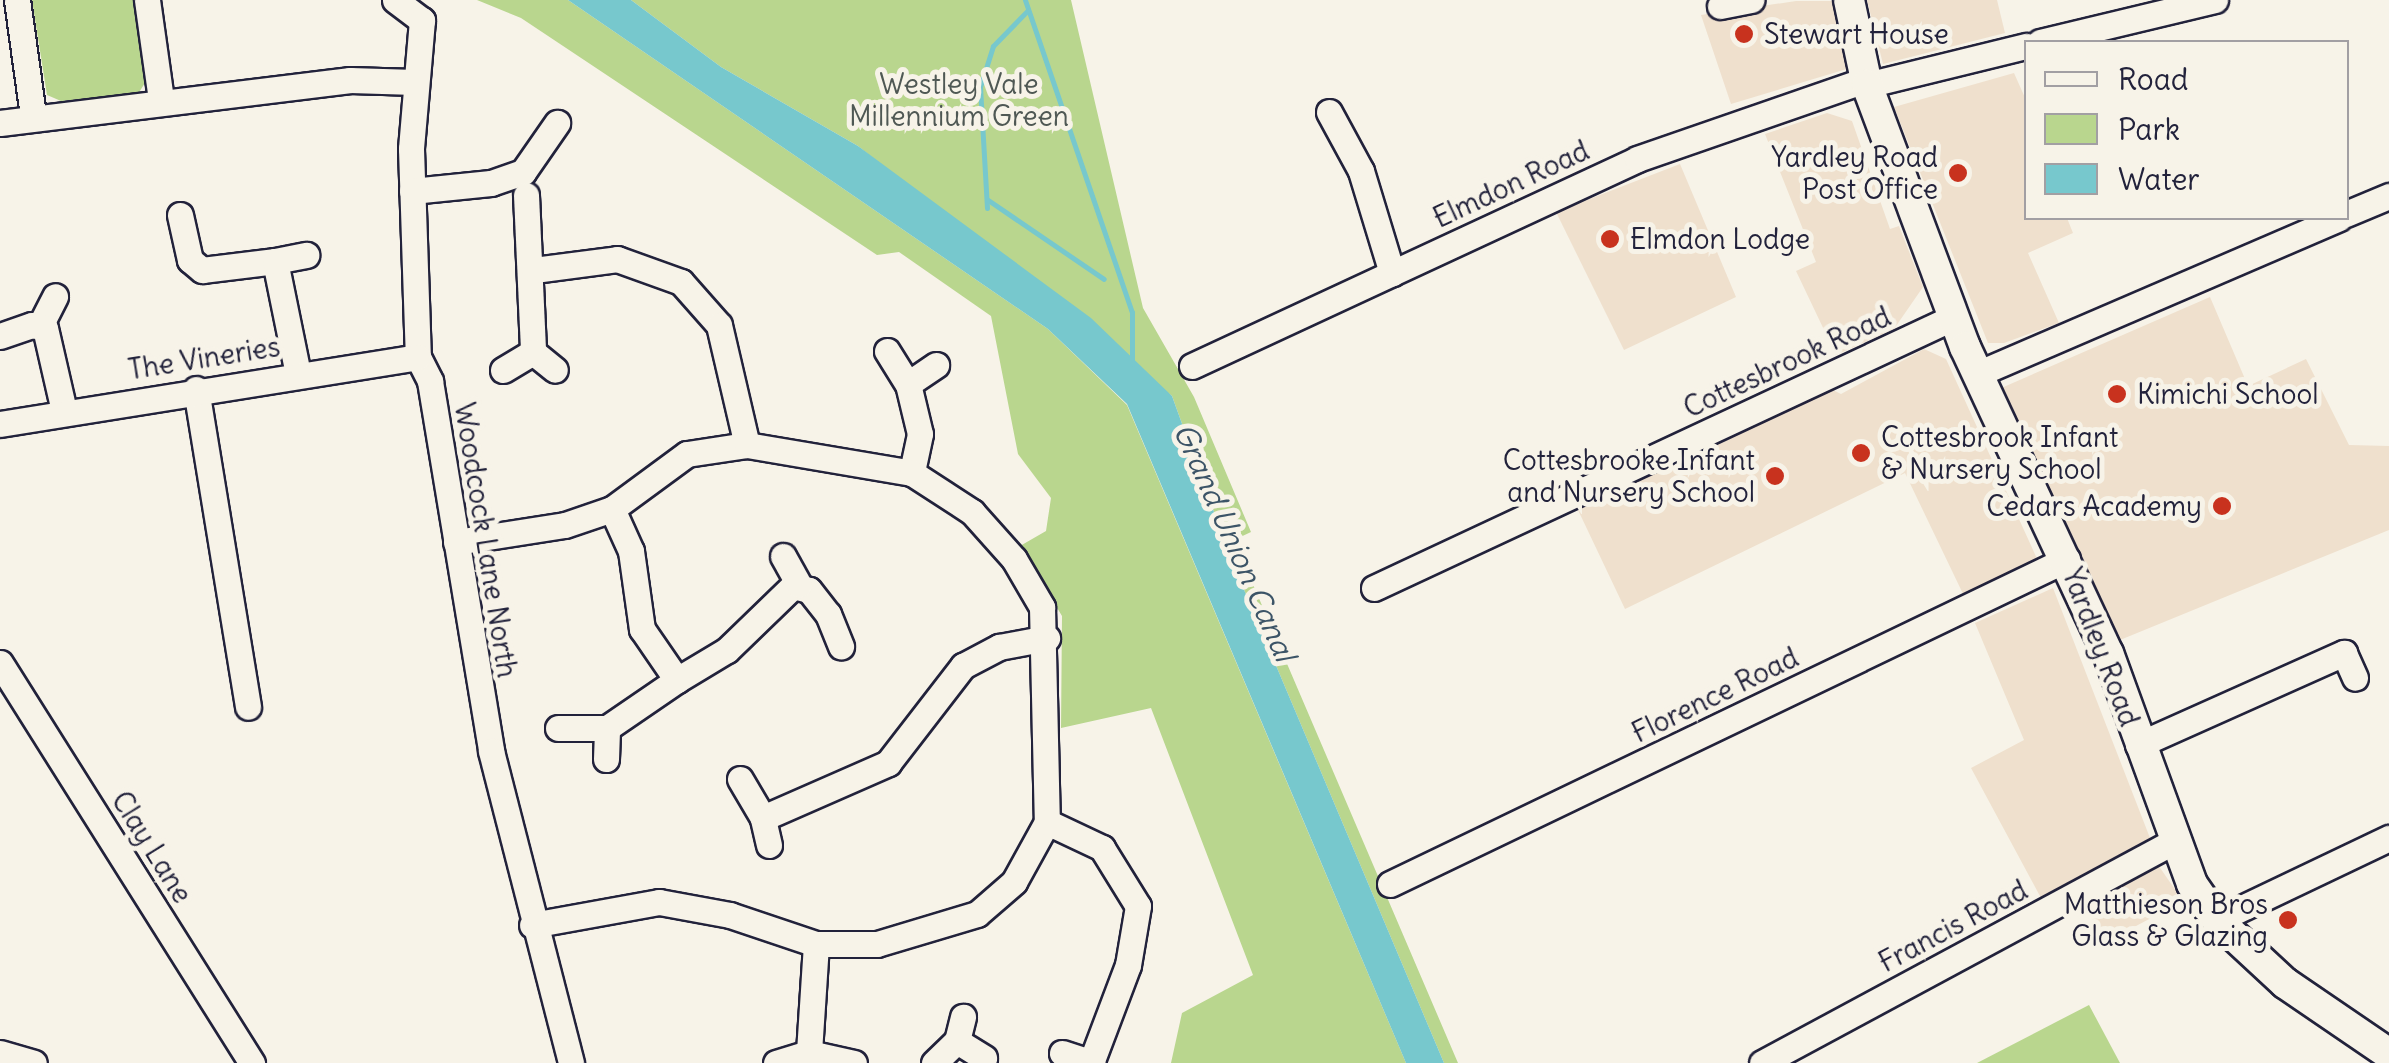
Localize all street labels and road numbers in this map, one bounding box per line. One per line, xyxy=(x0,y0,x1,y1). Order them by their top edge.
street label: Elmdon Road xyxy=(1428,133,1594,235)
street label: Cottesbrook Road xyxy=(1678,299,1896,425)
street label: The Vineries xyxy=(126,329,282,387)
street label: Woodcock Lane North xyxy=(448,400,524,680)
street label: Yardley Road xyxy=(2055,563,2147,731)
street label: Florence Road xyxy=(1626,640,1804,750)
street label: Clay Lane xyxy=(105,785,199,909)
street label: Francis Road xyxy=(1873,873,2033,979)

